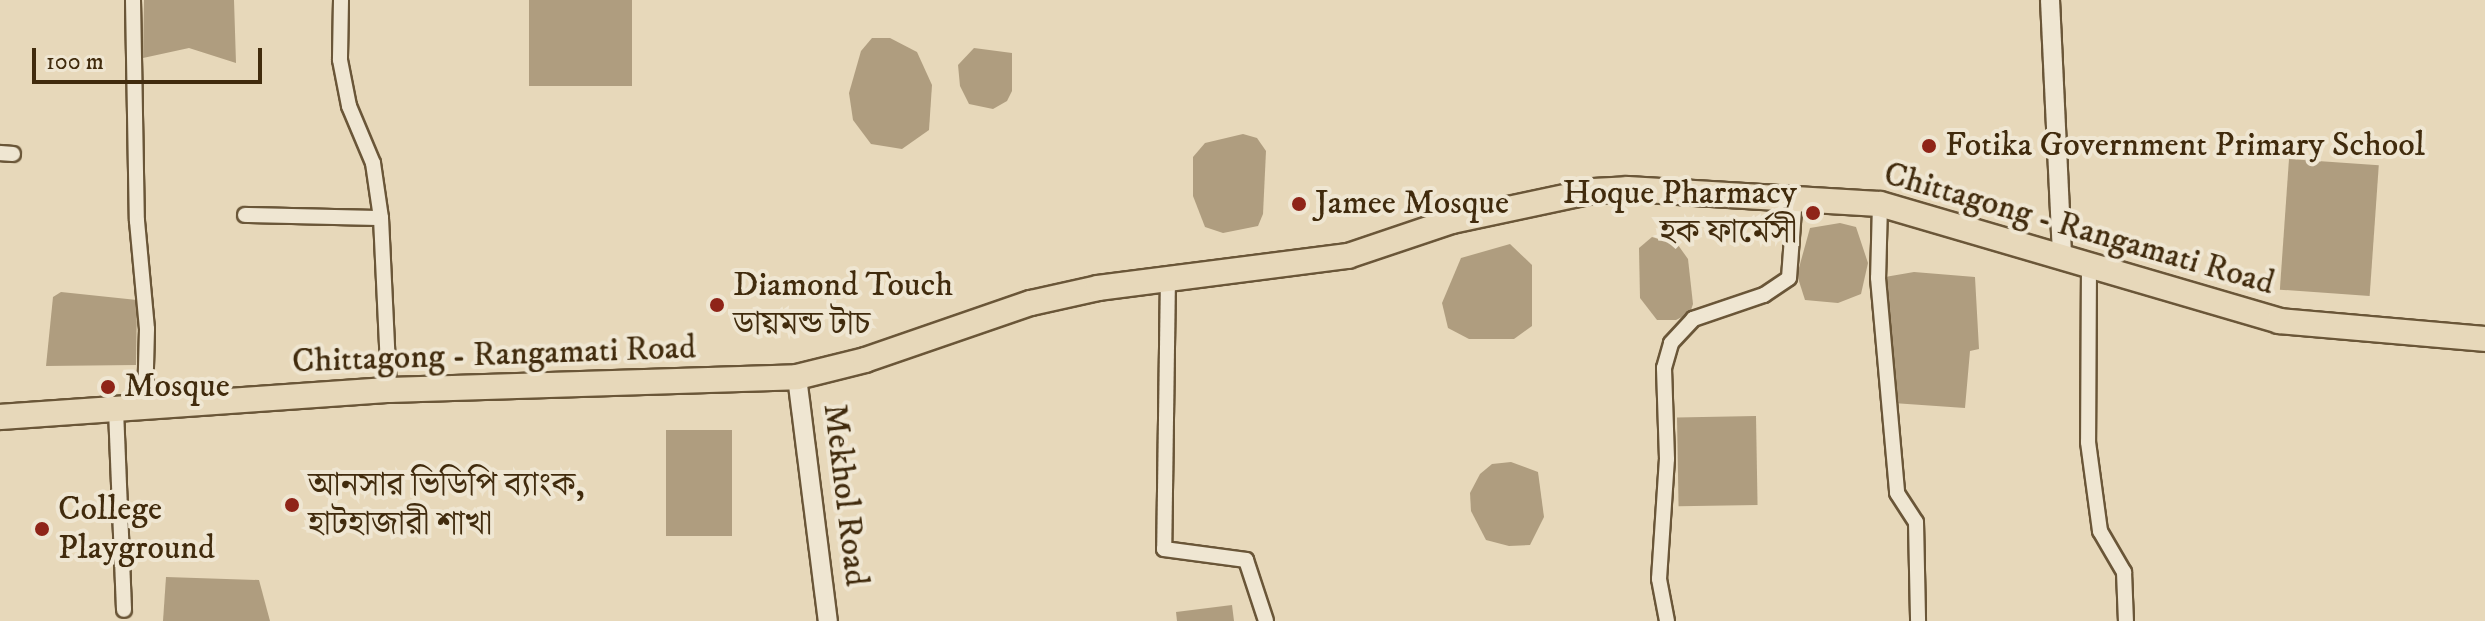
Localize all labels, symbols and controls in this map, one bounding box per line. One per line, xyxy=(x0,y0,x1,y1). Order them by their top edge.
scale bar xyxy=(36,32,266,82)
text: 100 m xyxy=(46,47,104,77)
place label: Fotika Government Primary School xyxy=(1945,126,2425,166)
marker: Fotika Government Primary School xyxy=(1920,137,1938,155)
street label: Chittagong - Rangamati Road xyxy=(1879,154,2279,304)
place label: Hoque Pharmacy হক ফার্মেসী xyxy=(1562,173,1797,252)
place label: Jamee Mosque xyxy=(1315,184,1509,224)
marker: Jamee Mosque xyxy=(1290,195,1308,213)
marker: Hoque Pharmacy হক ফার্মেসী xyxy=(1804,204,1822,222)
place label: Diamond Touch ডায়মন্ড টাচ xyxy=(733,265,953,344)
marker: Diamond Touch ডায়মন্ড টাচ xyxy=(708,296,726,314)
street label: Chittagong - Rangamati Road xyxy=(291,328,697,382)
place label: Mosque xyxy=(124,367,230,407)
marker: Mosque xyxy=(99,378,117,396)
street label: Mekhol Road xyxy=(814,401,876,589)
place label: আনসার ভিডিপি ব্যাংক, হাটহাজারী শাখা xyxy=(308,465,585,544)
place label: College Playground xyxy=(58,489,215,568)
marker: আনসার ভিডিপি ব্যাংক, হাটহাজারী শাখা xyxy=(283,496,301,514)
marker: College Playground xyxy=(33,520,51,538)

